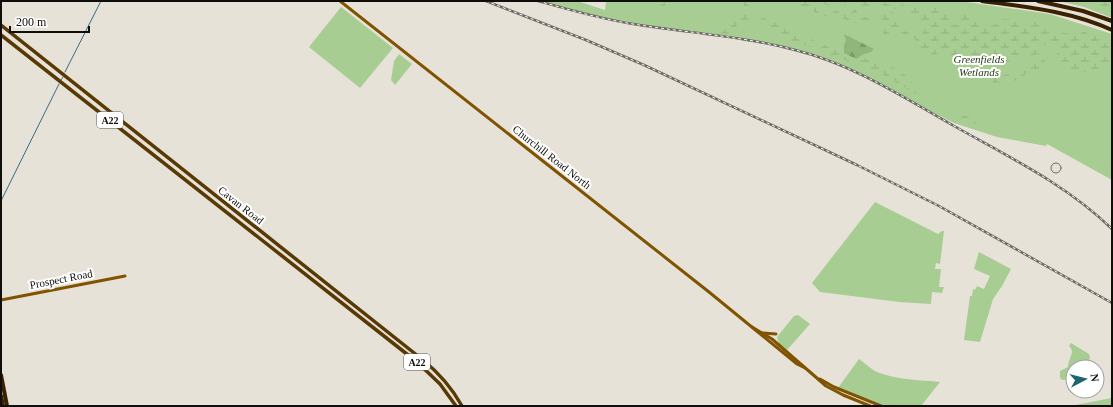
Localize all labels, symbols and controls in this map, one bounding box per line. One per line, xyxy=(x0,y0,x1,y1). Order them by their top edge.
scale bar xyxy=(10,8,89,34)
text: 200 m xyxy=(16,15,47,29)
park label: Greenfields Wetlands xyxy=(954,53,1004,78)
road number: A22 xyxy=(97,112,123,128)
street label: Churchill Road North xyxy=(511,123,594,192)
street label: Cavan Road xyxy=(216,184,266,227)
street label: Prospect Road xyxy=(29,267,94,291)
road number: A22 xyxy=(404,354,430,370)
north arrow xyxy=(1065,359,1105,399)
text: N xyxy=(1088,373,1101,383)

